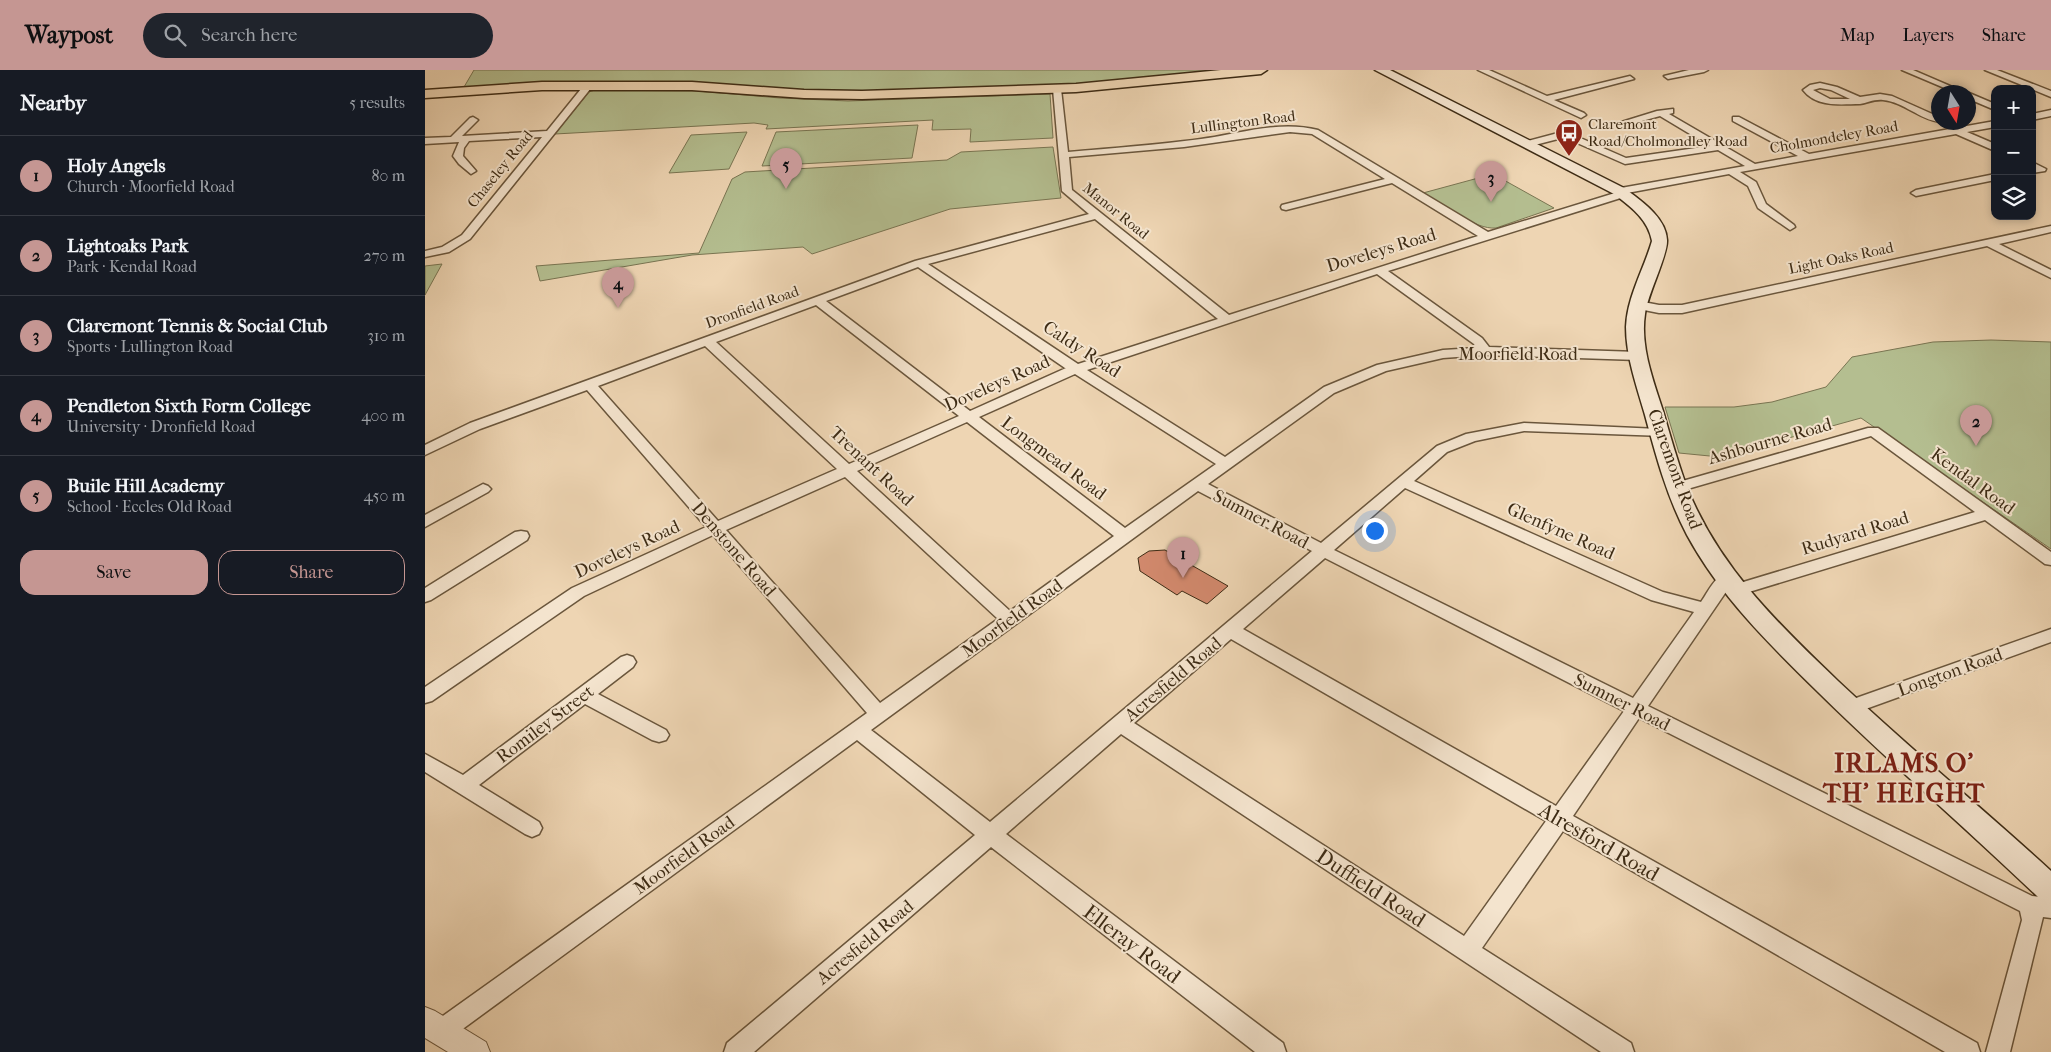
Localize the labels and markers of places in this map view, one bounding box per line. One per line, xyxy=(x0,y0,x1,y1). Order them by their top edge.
place label: Claremont Road/Cholmondley Road xyxy=(1588,115,1749,150)
bus stop icon: Claremont Road/Cholmondley Road xyxy=(1554,118,1584,157)
pin: 5 xyxy=(770,148,802,189)
pin: 3 xyxy=(1475,161,1507,202)
pin: 4 xyxy=(602,267,634,308)
pin: 2 xyxy=(1960,405,1992,446)
pin: 1 xyxy=(1167,537,1199,578)

